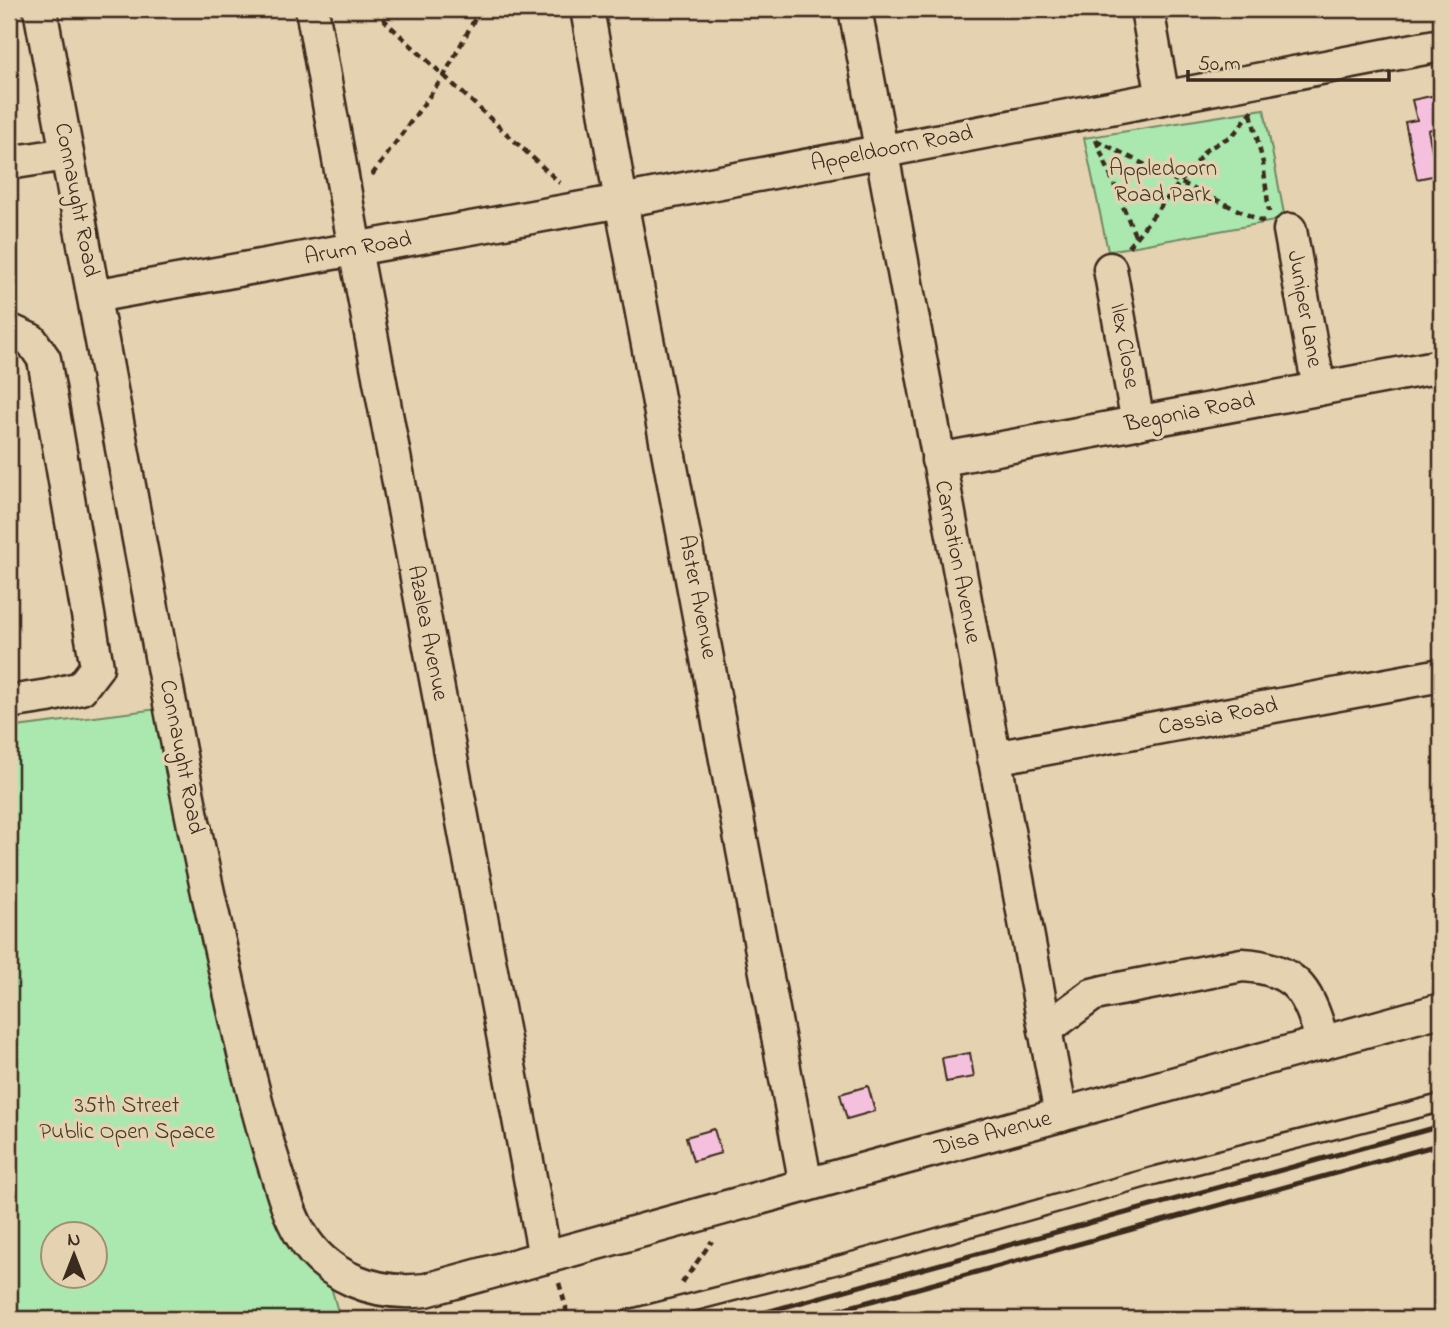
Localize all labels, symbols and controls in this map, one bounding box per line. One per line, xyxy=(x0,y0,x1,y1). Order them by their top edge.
scale bar xyxy=(1188,38,1389,82)
text: 50 m xyxy=(1198,50,1241,80)
street label: Appeldoorn Road xyxy=(808,117,976,181)
street label: Connaught Road xyxy=(44,120,107,280)
park label: Appledoorn Road Park xyxy=(1109,153,1217,212)
street label: Arum Road xyxy=(302,223,414,275)
street label: Juniper Lane xyxy=(1278,248,1331,371)
street label: Ilex Close xyxy=(1100,301,1148,392)
street label: Begonia Road xyxy=(1121,384,1258,443)
street label: Carnation Avenue xyxy=(925,478,989,647)
street label: Aster Avenue xyxy=(669,532,725,662)
street label: Azalea Avenue xyxy=(398,562,456,704)
street label: Connaught Road xyxy=(149,677,212,837)
street label: Cassia Road xyxy=(1156,689,1281,745)
park label: 35th Street Public Open Space xyxy=(39,1090,216,1149)
street label: Disa Avenue xyxy=(930,1102,1056,1166)
north arrow xyxy=(38,1220,108,1290)
text: N xyxy=(68,1227,81,1254)

